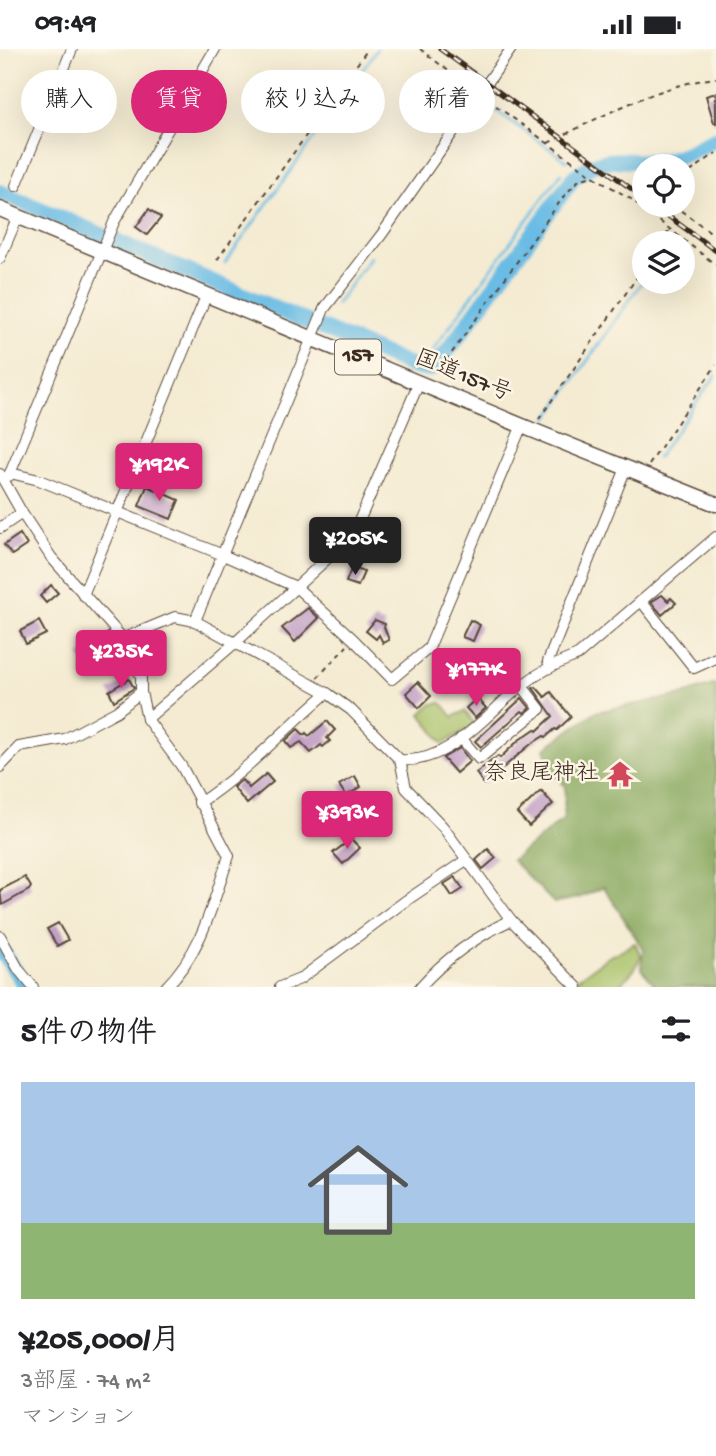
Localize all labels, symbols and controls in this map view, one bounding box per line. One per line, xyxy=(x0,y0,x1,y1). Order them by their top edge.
text: 09:49 xyxy=(35,9,96,40)
chip: 購入 xyxy=(21,70,117,133)
chip: 賃貸 xyxy=(131,70,227,133)
chip: 絞り込み xyxy=(241,70,385,133)
chip: 新着 xyxy=(399,70,495,133)
map controls xyxy=(632,154,695,294)
button: locate xyxy=(632,154,695,217)
button: layers xyxy=(632,231,695,294)
road number: 157 xyxy=(335,339,381,375)
street label: 国道157号 xyxy=(410,344,516,409)
pin: ¥192K xyxy=(110,443,208,503)
text: ¥192K xyxy=(131,452,187,479)
pin: ¥205K xyxy=(306,517,404,577)
text: ¥205K xyxy=(325,526,385,553)
pin: ¥235K xyxy=(72,631,170,690)
text: ¥235K xyxy=(92,639,150,666)
pin: ¥177K xyxy=(427,649,525,708)
text: ¥177K xyxy=(448,657,504,684)
temple icon: 奈良尾神社 xyxy=(605,759,635,789)
place label: 奈良尾神社 xyxy=(484,760,599,788)
pin: ¥393K xyxy=(298,791,396,851)
text: ¥393K xyxy=(318,800,376,827)
icon: filters xyxy=(657,1010,695,1048)
text: 5件の物件 xyxy=(21,1018,157,1053)
icon: home xyxy=(295,1127,421,1253)
text: ¥205,000/月 xyxy=(21,1325,180,1360)
text: 3部屋 · 74 m² xyxy=(21,1369,151,1396)
text: マンション xyxy=(21,1405,135,1432)

